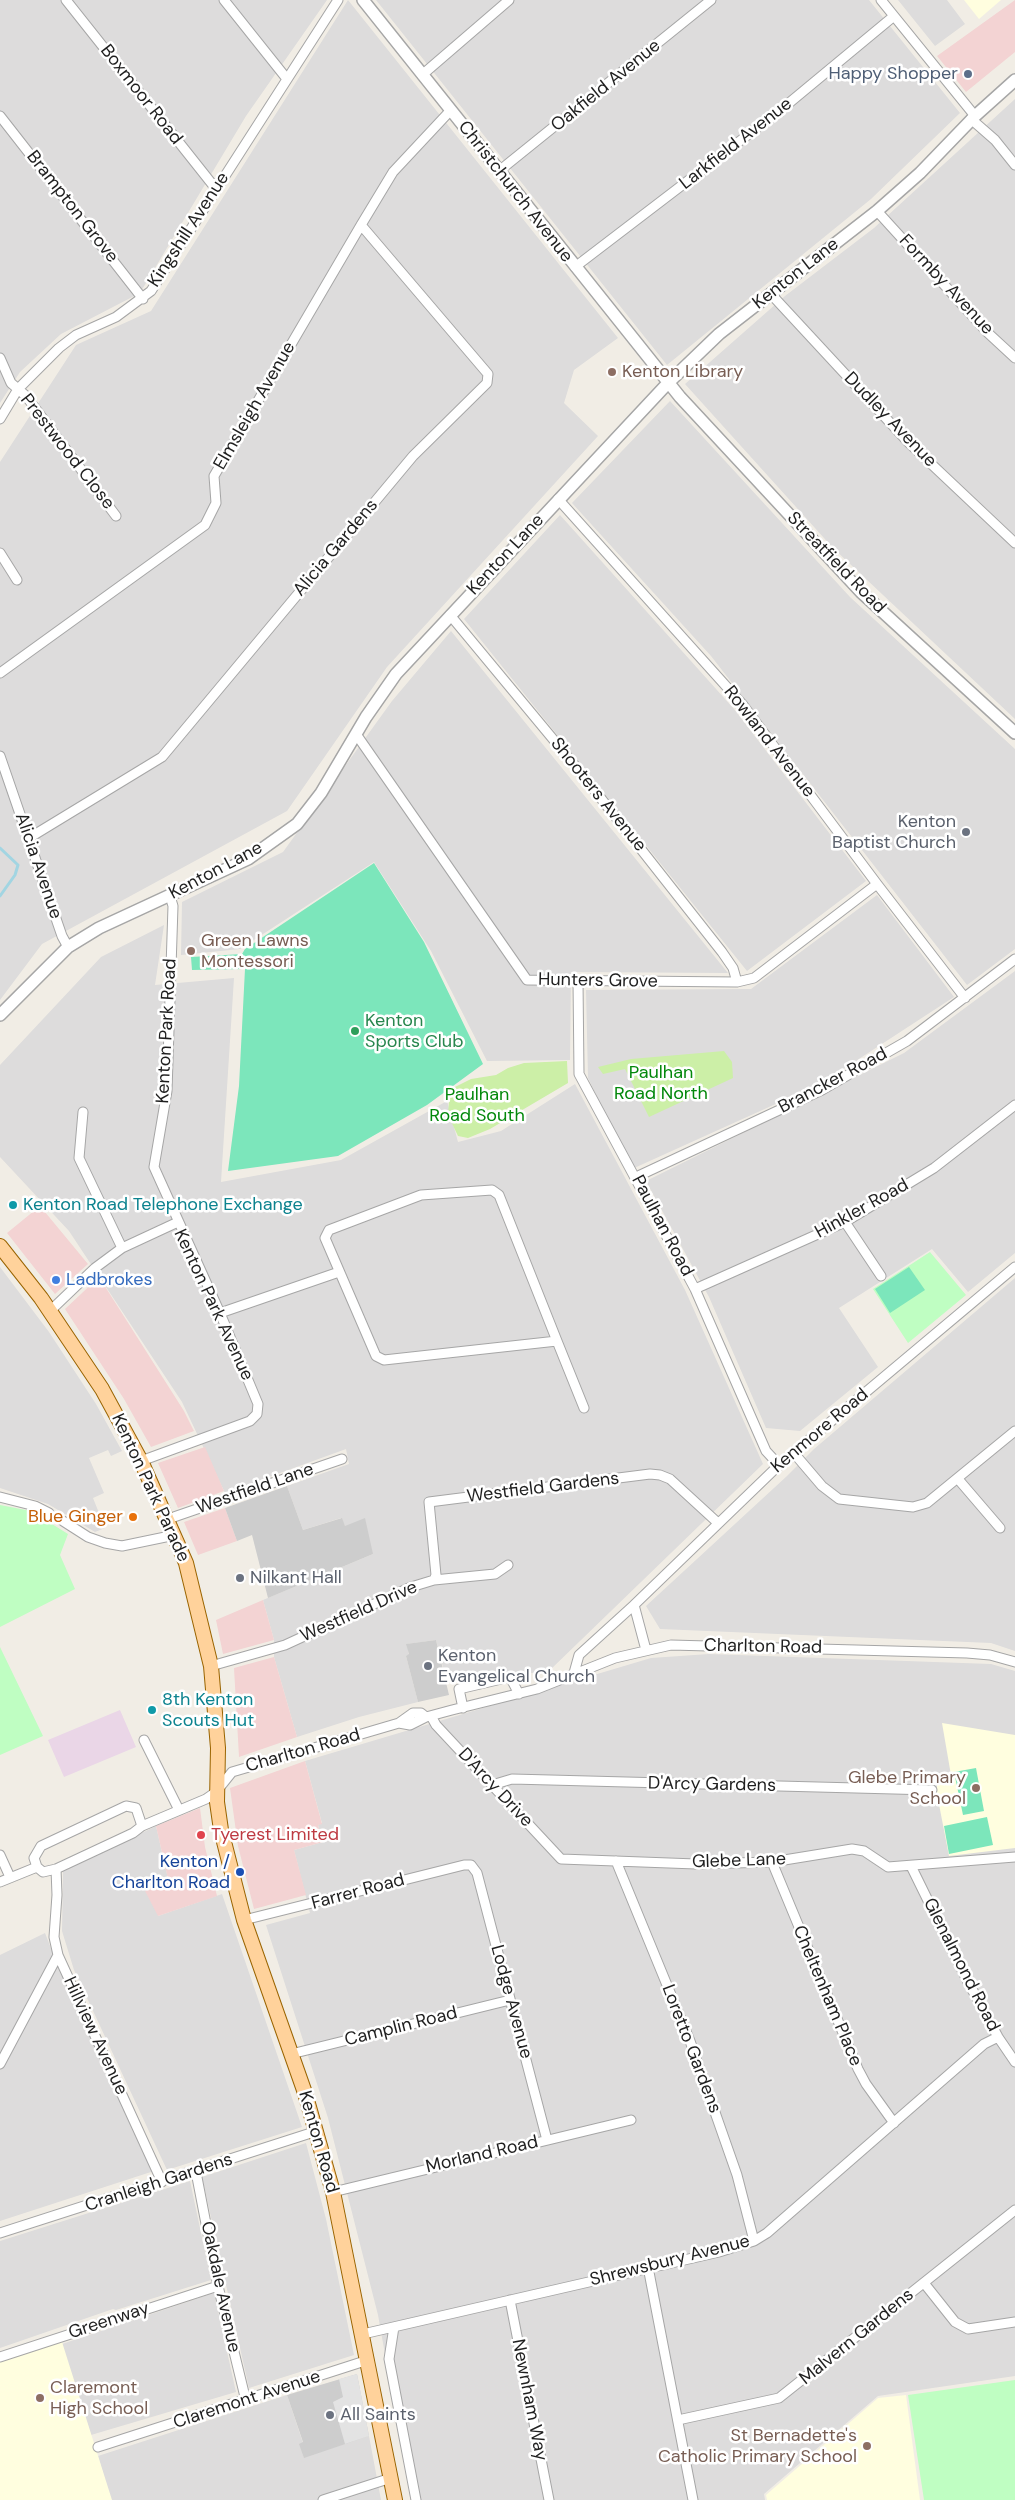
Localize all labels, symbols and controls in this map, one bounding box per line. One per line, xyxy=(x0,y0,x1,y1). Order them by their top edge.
street label: Oakfield Avenue xyxy=(547,35,665,137)
street label: Boxmoor Road xyxy=(95,41,187,149)
place label: Happy Shopper xyxy=(828,63,958,85)
marker: Happy Shopper xyxy=(962,68,974,80)
street label: Larkfield Avenue xyxy=(676,93,796,195)
street label: Christchurch Avenue xyxy=(453,117,577,267)
street label: Brampton Grove xyxy=(22,147,122,267)
street label: Kingshill Avenue xyxy=(144,168,234,292)
street label: Formby Avenue xyxy=(894,230,998,340)
street label: Kenton Lane xyxy=(749,234,843,314)
street label: Elmsleigh Avenue xyxy=(210,338,300,474)
place label: Kenton Library xyxy=(622,361,743,383)
marker: Kenton Library xyxy=(606,366,618,378)
street label: Dudley Avenue xyxy=(839,368,941,472)
street label: Prestwood Close xyxy=(15,390,119,514)
street label: Alicia Gardens xyxy=(289,495,383,601)
street label: Streatfield Road xyxy=(782,508,890,618)
street label: Kenton Lane xyxy=(463,510,549,600)
street label: Rowland Avenue xyxy=(719,682,819,802)
street label: Shooters Avenue xyxy=(545,734,651,856)
street label: Alicia Avenue xyxy=(10,810,66,922)
place label: Kenton Baptist Church xyxy=(832,811,956,854)
marker: Kenton Baptist Church xyxy=(960,826,972,838)
street label: Kenton Lane xyxy=(165,837,267,905)
place label: Green Lawns Montessori xyxy=(201,930,309,972)
marker: Green Lawns Montessori xyxy=(185,945,197,957)
street label: Kenton Park Road xyxy=(152,958,182,1104)
street label: Hunters Grove xyxy=(538,969,658,993)
place label: Kenton Sports Club xyxy=(365,1010,463,1052)
marker: Kenton Sports Club xyxy=(349,1025,361,1037)
street label: Brancker Road xyxy=(775,1043,891,1119)
park label: Paulhan Road North xyxy=(614,1062,708,1104)
park label: Paulhan Road South xyxy=(429,1084,525,1126)
street label: Paulhan Road xyxy=(626,1172,698,1280)
street label: Hinkler Road xyxy=(811,1174,913,1244)
place label: Kenton Road Telephone Exchange xyxy=(23,1194,303,1216)
marker: Kenton Road Telephone Exchange xyxy=(7,1199,19,1211)
street label: Kenton Park Avenue xyxy=(168,1226,258,1384)
place label: Ladbrokes xyxy=(66,1269,153,1291)
marker: Ladbrokes xyxy=(50,1274,62,1286)
street label: Kenmore Road xyxy=(767,1384,873,1478)
street label: Kenton Park Parade xyxy=(106,1410,194,1566)
street label: Westfield Lane xyxy=(193,1459,317,1519)
street label: Westfield Gardens xyxy=(466,1468,620,1508)
place label: Blue Ginger xyxy=(28,1506,123,1528)
marker: Blue Ginger xyxy=(127,1511,139,1523)
place label: Nilkant Hall xyxy=(250,1567,342,1589)
marker: Nilkant Hall xyxy=(234,1572,246,1584)
street label: Westfield Drive xyxy=(297,1577,421,1647)
street label: Charlton Road xyxy=(704,1635,822,1659)
place label: Kenton Evangelical Church xyxy=(438,1645,595,1688)
marker: Kenton Evangelical Church xyxy=(422,1660,434,1672)
place label: 8th Kenton Scouts Hut xyxy=(162,1689,254,1732)
marker: 8th Kenton Scouts Hut xyxy=(146,1704,158,1716)
street label: Charlton Road xyxy=(243,1724,363,1778)
street label: D'Arcy Drive xyxy=(453,1744,537,1832)
place label: Glebe Primary School xyxy=(848,1767,966,1810)
street label: D'Arcy Gardens xyxy=(648,1773,776,1797)
marker: Glebe Primary School xyxy=(970,1782,982,1794)
place label: Tyerest Limited xyxy=(211,1824,339,1846)
marker: Tyerest Limited xyxy=(195,1829,207,1841)
street label: Glebe Lane xyxy=(692,1849,786,1873)
place label: Kenton / Charlton Road xyxy=(112,1851,230,1894)
marker: Kenton / Charlton Road xyxy=(234,1866,246,1878)
street label: Farrer Road xyxy=(309,1869,407,1915)
street label: Glenalmond Road xyxy=(918,1895,1004,2035)
street label: Cheltenham Place xyxy=(788,1922,866,2070)
street label: Lodge Avenue xyxy=(485,1943,537,2061)
street label: Hillview Avenue xyxy=(58,1973,132,2099)
street label: Loretto Gardens xyxy=(657,1982,725,2116)
street label: Camplin Road xyxy=(342,2003,460,2051)
street label: Kenton Road xyxy=(293,2089,343,2195)
street label: Morland Road xyxy=(424,2132,540,2178)
street label: Cranleigh Gardens xyxy=(82,2149,236,2217)
street label: Oakdale Avenue xyxy=(196,2220,244,2354)
street label: Shrewsbury Avenue xyxy=(588,2231,752,2291)
street label: Malvern Gardens xyxy=(796,2284,918,2390)
street label: Greenway xyxy=(66,2298,152,2344)
street label: Newnham Way xyxy=(507,2337,551,2463)
street label: Claremont Avenue xyxy=(171,2366,323,2434)
place label: Claremont High School xyxy=(50,2377,148,2420)
marker: Claremont High School xyxy=(34,2392,46,2404)
place label: All Saints xyxy=(340,2404,416,2426)
marker: All Saints xyxy=(324,2409,336,2421)
place label: St Bernadette's Catholic Primary School xyxy=(658,2425,857,2468)
marker: St Bernadette's Catholic Primary School xyxy=(861,2440,873,2452)

